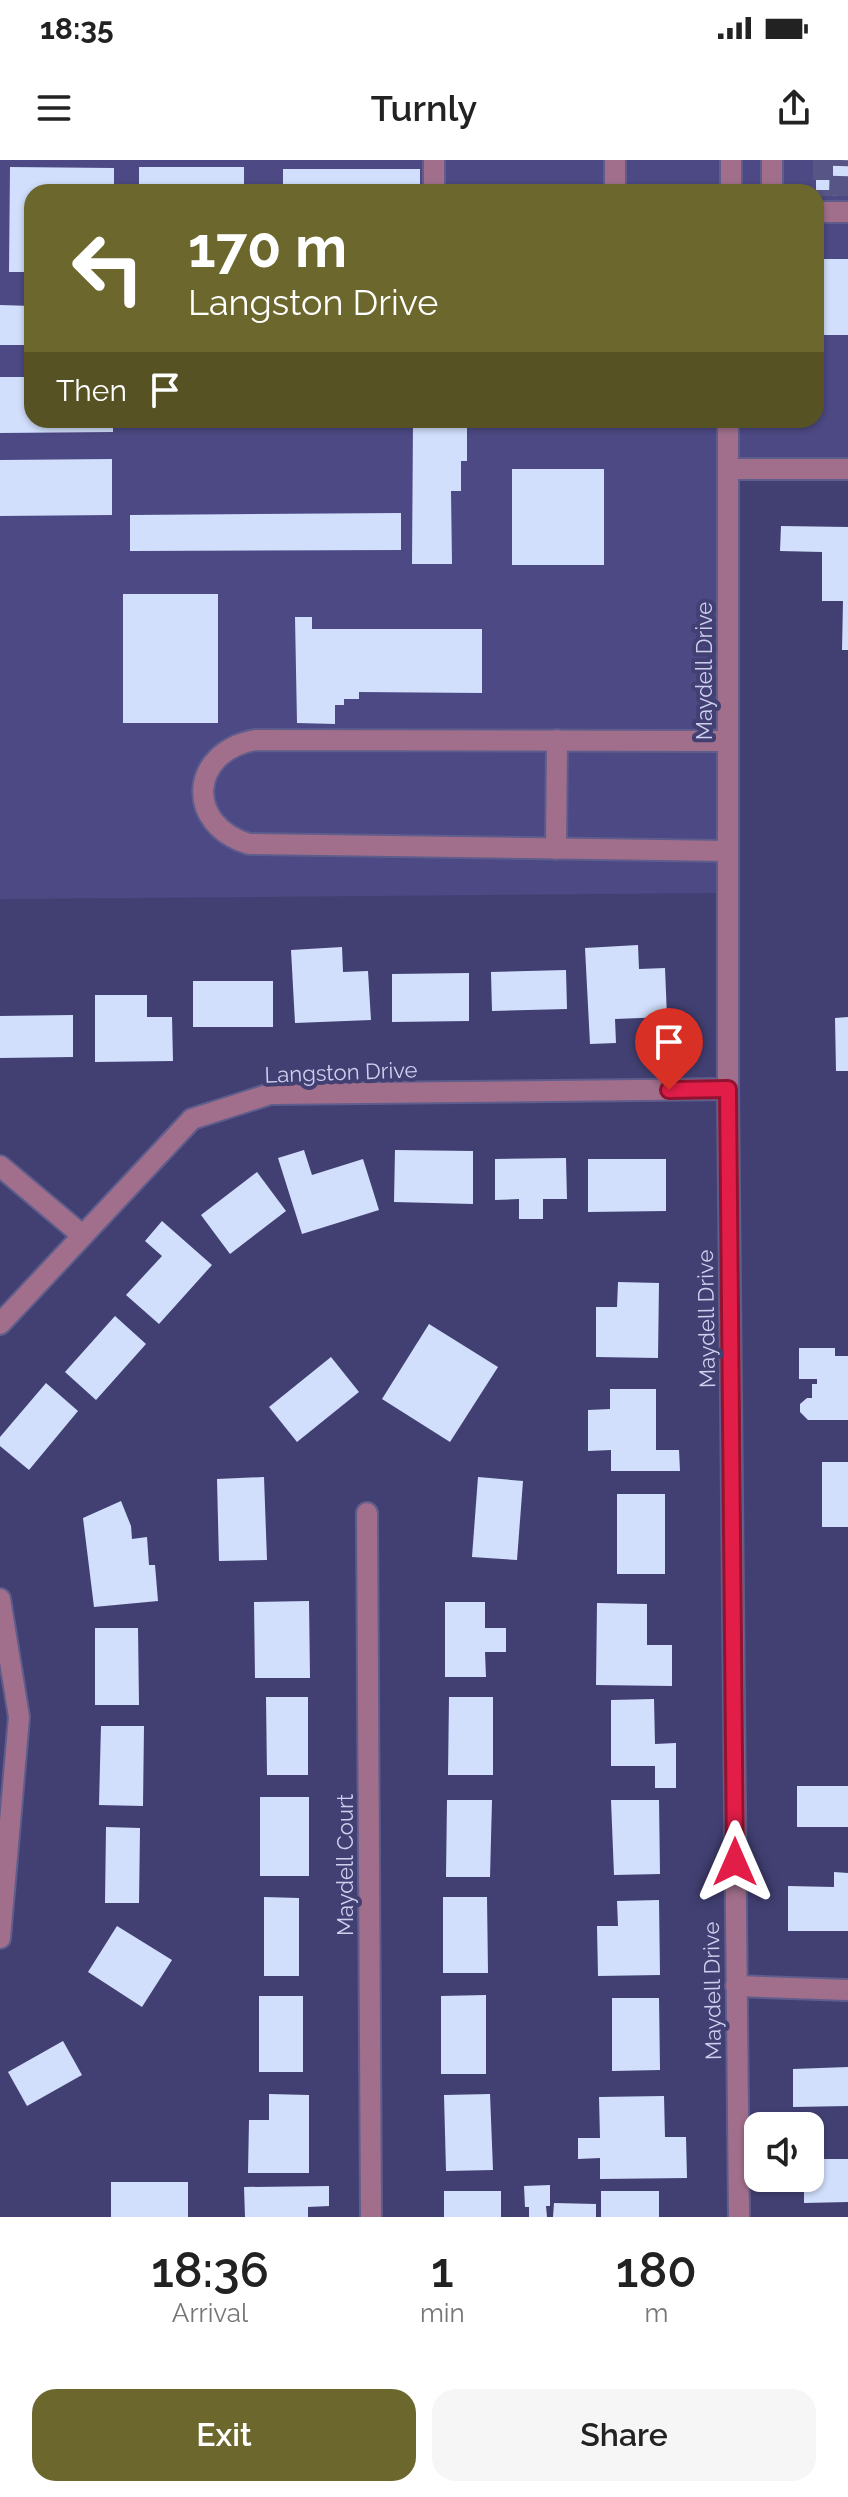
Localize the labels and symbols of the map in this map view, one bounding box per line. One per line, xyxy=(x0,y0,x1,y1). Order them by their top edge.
street label: Maydell Drive xyxy=(691,602,717,740)
pin xyxy=(635,1008,703,1090)
street label: Langston Drive xyxy=(264,1056,418,1088)
street label: Maydell Drive xyxy=(692,1250,720,1388)
street label: Maydell Court xyxy=(332,1793,358,1936)
position arrow xyxy=(693,1820,777,1904)
street label: Maydell Drive xyxy=(698,1922,726,2060)

